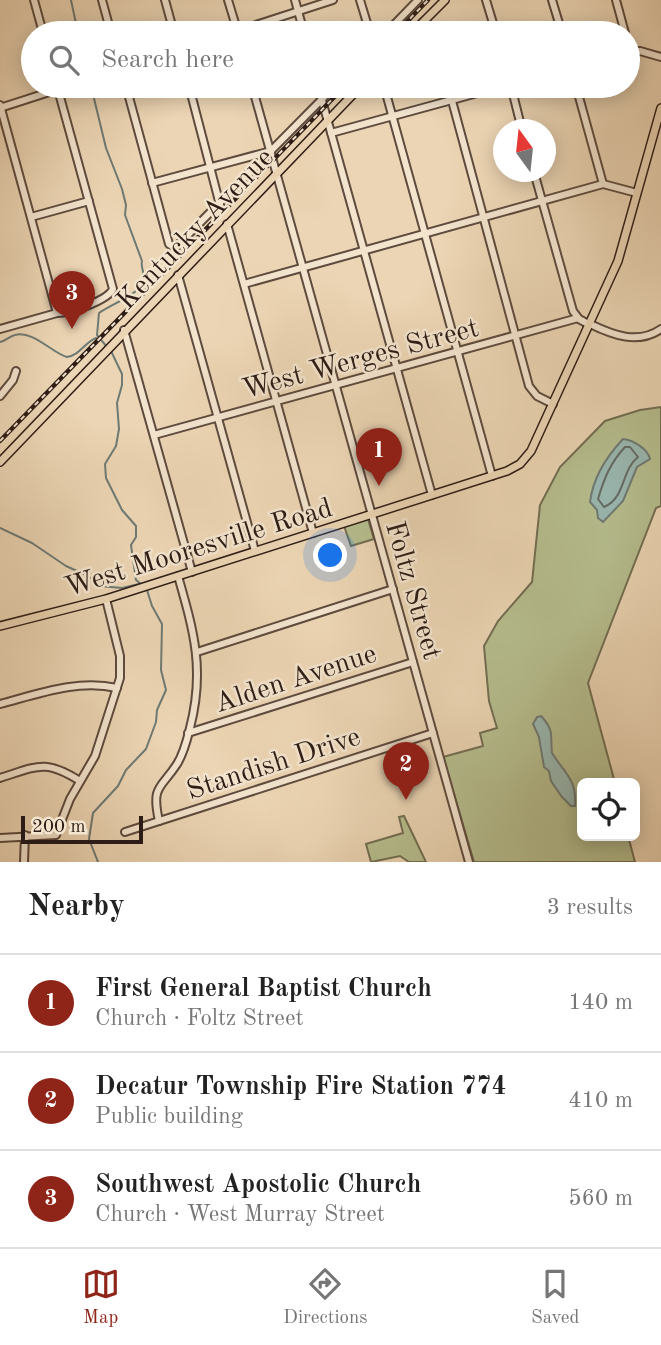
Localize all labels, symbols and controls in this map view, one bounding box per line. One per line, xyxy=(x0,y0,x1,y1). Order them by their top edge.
search box xyxy=(21,21,640,98)
icon: search xyxy=(45,41,83,79)
text: Search here xyxy=(101,47,234,73)
north arrow xyxy=(493,119,556,182)
street label: Kentucky Avenue xyxy=(112,144,280,316)
pin: 3 xyxy=(49,271,95,329)
street label: West Werges Street xyxy=(239,315,482,405)
pin: 1 xyxy=(356,428,402,486)
street label: West Mooresville Road xyxy=(62,495,336,603)
street label: Foltz Street xyxy=(379,518,445,663)
your location xyxy=(313,538,347,572)
street label: Alden Avenue xyxy=(212,641,380,719)
street label: Standish Drive xyxy=(184,724,364,806)
pin: 2 xyxy=(383,742,429,800)
map controls xyxy=(577,778,640,841)
button: locate xyxy=(577,778,640,841)
scale bar xyxy=(21,813,144,845)
text: 200 m xyxy=(32,818,85,837)
text: Nearby xyxy=(28,892,125,922)
text: 3 results xyxy=(547,896,633,919)
text: First General Baptist Church xyxy=(95,976,432,1002)
text: 1 xyxy=(44,991,58,1014)
text: 140 m xyxy=(568,991,633,1014)
text: Church · Foltz Street xyxy=(95,1007,304,1030)
text: Decatur Township Fire Station 774 xyxy=(95,1074,507,1100)
text: 2 xyxy=(44,1089,58,1112)
text: 410 m xyxy=(568,1089,633,1112)
text: Public building xyxy=(95,1105,243,1128)
text: Southwest Apostolic Church xyxy=(95,1172,421,1198)
text: 3 xyxy=(44,1187,58,1210)
text: 560 m xyxy=(568,1187,633,1210)
text: Church · West Murray Street xyxy=(95,1203,385,1226)
tab: Map xyxy=(82,1265,120,1330)
tab: Directions xyxy=(283,1265,368,1330)
tab: Saved xyxy=(531,1265,579,1330)

